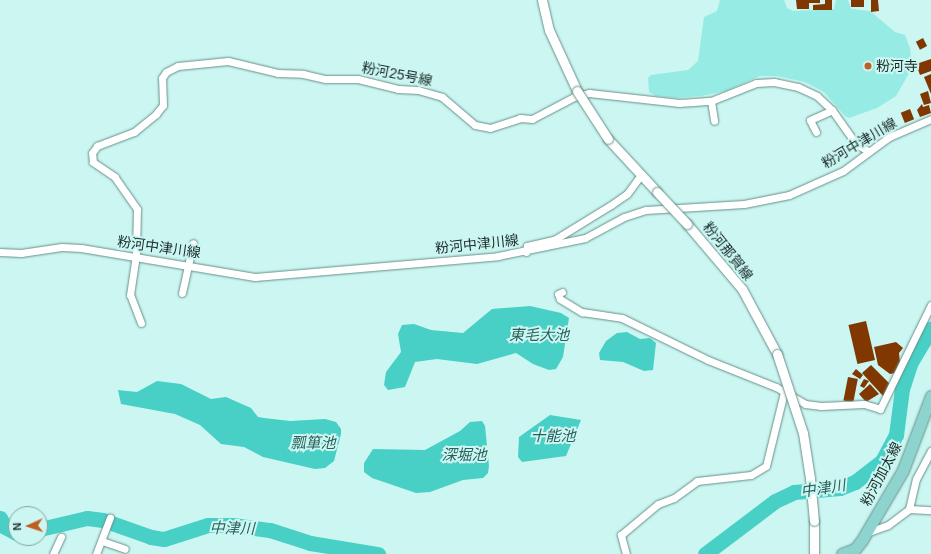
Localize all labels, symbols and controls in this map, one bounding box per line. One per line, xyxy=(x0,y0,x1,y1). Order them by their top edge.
place label: 粉河寺 xyxy=(876,58,918,74)
street label: 粉河25号線 xyxy=(360,59,434,89)
marker: 粉河寺 xyxy=(863,61,873,71)
street label: 粉河中津川線 xyxy=(819,114,899,172)
street label: 粉河那賀線 xyxy=(699,219,757,283)
street label: 粉河中津川線 xyxy=(434,231,520,257)
street label: 粉河中津川線 xyxy=(116,233,202,261)
water label: 東毛大池 xyxy=(509,326,569,344)
water label: 十能池 xyxy=(531,427,575,445)
water label: 瓢箪池 xyxy=(291,434,335,452)
street label: 粉河加太線 xyxy=(857,439,905,509)
water label: 深堀池 xyxy=(442,446,486,464)
water label: 中津川 xyxy=(799,476,847,500)
north arrow xyxy=(8,506,48,546)
water label: 中津川 xyxy=(209,519,255,537)
text: N xyxy=(11,522,23,531)

